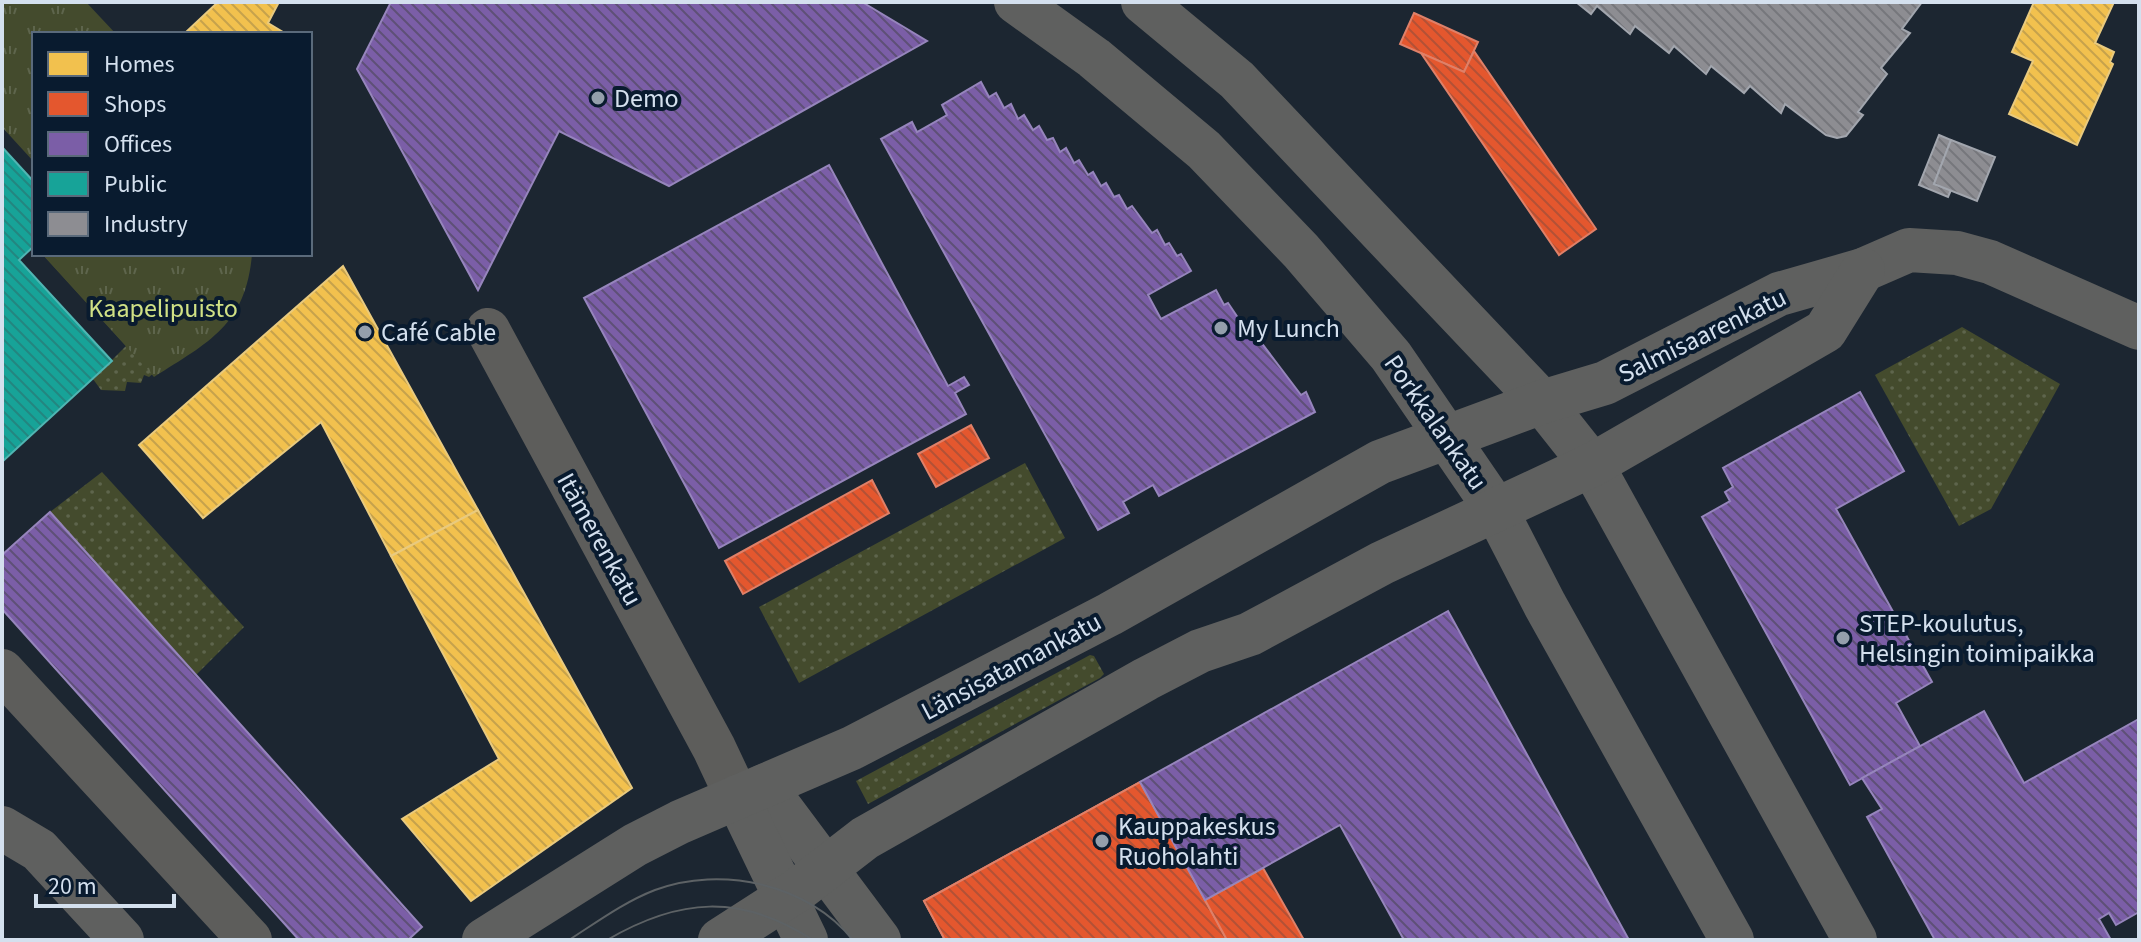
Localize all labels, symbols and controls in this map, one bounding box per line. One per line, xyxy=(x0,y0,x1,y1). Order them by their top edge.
legend xyxy=(32,32,312,256)
text: Homes xyxy=(104,47,175,82)
place label: Demo xyxy=(614,80,679,117)
text: Shops xyxy=(104,87,166,122)
marker: Demo xyxy=(589,89,607,107)
text: Offices xyxy=(104,127,172,162)
text: Public xyxy=(104,167,167,202)
text: Industry xyxy=(104,207,188,242)
street label: Salmisaarenkatu xyxy=(1612,279,1792,392)
park label: Kaapelipuisto xyxy=(88,290,238,327)
place label: My Lunch xyxy=(1237,310,1340,347)
place label: Café Cable xyxy=(381,314,496,351)
marker: My Lunch xyxy=(1212,319,1230,337)
marker: Café Cable xyxy=(356,323,374,341)
street label: Porkkalankatu xyxy=(1375,347,1496,498)
street label: Itämerenkatu xyxy=(548,466,651,612)
street label: Länsisatamankatu xyxy=(915,603,1108,730)
place label: STEP-koulutus, Helsingin toimipaikka xyxy=(1859,605,2095,672)
marker: STEP-koulutus, Helsingin toimipaikka xyxy=(1834,629,1852,647)
place label: Kauppakeskus Ruoholahti xyxy=(1118,808,1276,875)
marker: Kauppakeskus Ruoholahti xyxy=(1093,832,1111,850)
scale bar xyxy=(36,858,174,908)
text: 20 m xyxy=(48,869,97,904)

